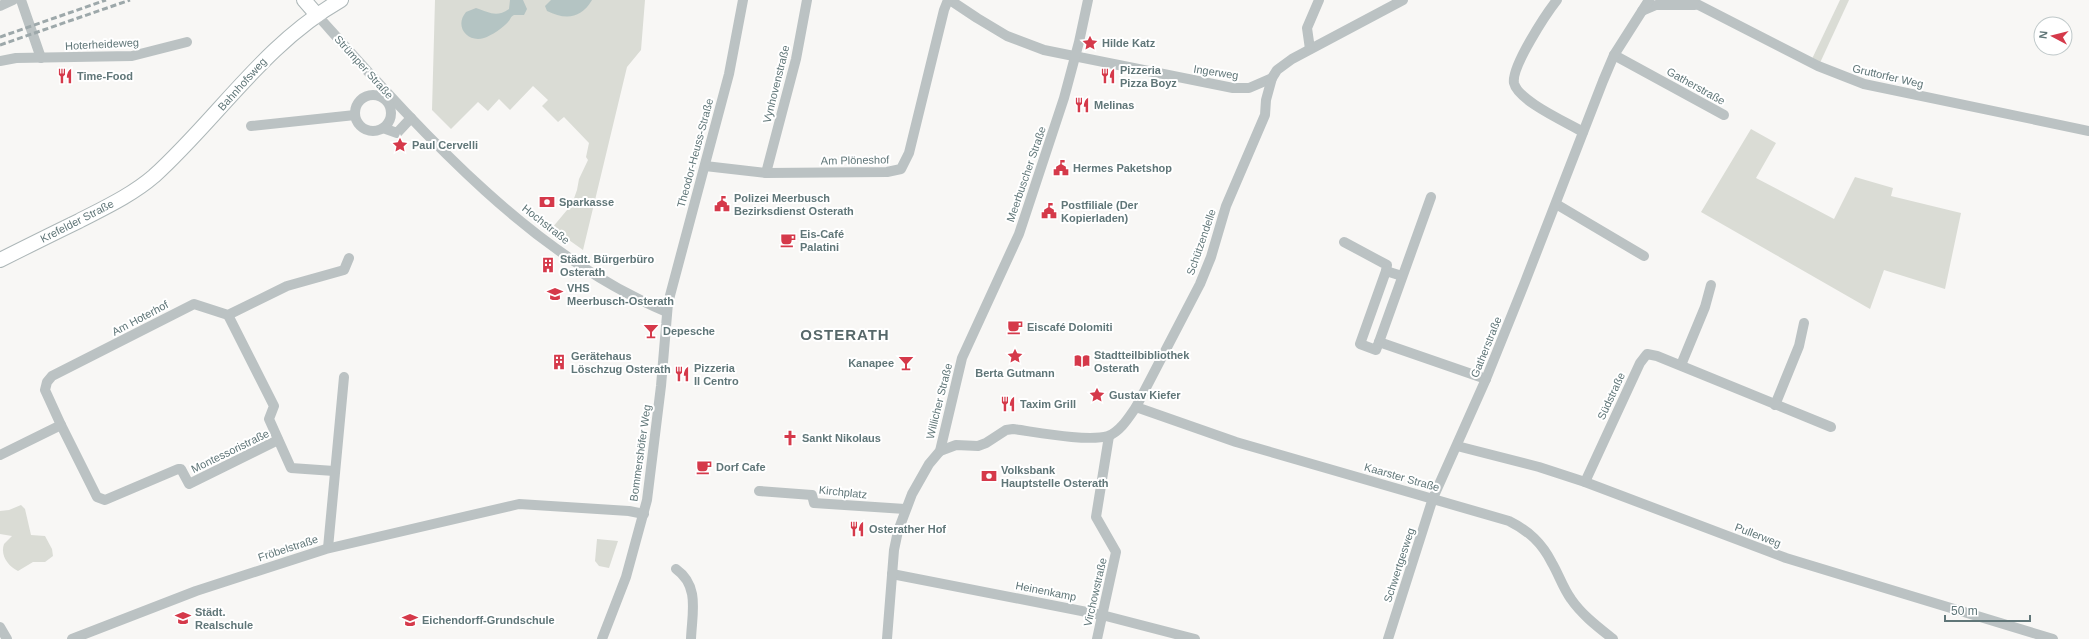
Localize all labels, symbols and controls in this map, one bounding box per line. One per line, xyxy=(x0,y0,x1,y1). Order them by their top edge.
north arrow xyxy=(2033,16,2073,56)
text: N xyxy=(2037,30,2050,39)
street label: Strümper Straße xyxy=(332,33,396,101)
place icon: Hilde Katz xyxy=(1081,34,1099,52)
street label: Hoterheideweg xyxy=(65,36,139,52)
place label: Hilde Katz xyxy=(1102,37,1156,49)
street label: Vynhovenstraße xyxy=(761,44,791,124)
street label: Bahnhofsweg xyxy=(215,55,269,113)
street label: Gruttorfer Weg xyxy=(1851,62,1925,90)
street label: Ingerweg xyxy=(1193,63,1239,81)
place label: Pizzeria Pizza Boyz xyxy=(1120,64,1177,89)
street label: Gatherstraße xyxy=(1665,65,1727,107)
restaurant icon: Time-Food xyxy=(56,67,74,85)
restaurant icon: Pizzeria Pizza Boyz xyxy=(1099,67,1117,85)
place label: Time-Food xyxy=(77,70,133,82)
restaurant icon: Melinas xyxy=(1073,96,1091,114)
street label: Theodor-Heuss-Straße xyxy=(675,97,715,209)
place label: Melinas xyxy=(1094,99,1134,111)
street label: Meerbuscher Straße xyxy=(1004,125,1048,223)
place icon: Paul Cervelli xyxy=(391,136,409,154)
place label: Paul Cervelli xyxy=(412,139,478,151)
street label: Am Plöneshof xyxy=(821,153,890,167)
public building icon: Hermes Paketshop xyxy=(1052,159,1070,177)
place label: Hermes Paketshop xyxy=(1073,162,1172,174)
place label: Polizei Meerbusch Bezirksdienst Osterath xyxy=(734,192,854,217)
bank icon: Sparkasse xyxy=(538,193,556,211)
public building icon: Polizei Meerbusch Bezirksdienst Osterath xyxy=(713,195,731,213)
place label: Sparkasse xyxy=(559,196,614,208)
street label: Krefelder Straße xyxy=(38,197,116,245)
place label: Postfiliale (Der Kopierladen) xyxy=(1061,199,1139,224)
street label: Hochstraße xyxy=(520,202,572,246)
public building icon: Postfiliale (Der Kopierladen) xyxy=(1040,202,1058,220)
street label: Schützendelle xyxy=(1184,207,1218,277)
place label: Eis-Café Palatini xyxy=(800,228,844,253)
cafe icon: Eis-Café Palatini xyxy=(779,231,797,249)
place label: Städt. Bürgerbüro Osterath xyxy=(560,253,654,278)
building icon: Städt. Bürgerbüro Osterath xyxy=(539,256,557,274)
place label: VHS Meerbusch-Osterath xyxy=(567,282,674,307)
school or university icon: VHS Meerbusch-Osterath xyxy=(546,285,564,303)
street label: Am Hoterhof xyxy=(110,298,171,338)
street label: Gatherstraße xyxy=(1468,315,1504,379)
cafe icon: Eiscafé Dolomiti xyxy=(1006,318,1024,336)
place label: Eiscafé Dolomiti xyxy=(1027,321,1113,333)
bar icon: Depesche xyxy=(642,322,660,340)
place label: Depesche xyxy=(663,325,715,337)
district label: OSTERATH xyxy=(800,326,890,343)
place icon: Berta Gutmann xyxy=(1006,347,1024,365)
place label: Stadtteilbibliothek Osterath xyxy=(1094,349,1190,374)
place label: Gerätehaus Löschzug Osterath xyxy=(571,350,671,375)
library icon: Stadtteilbibliothek Osterath xyxy=(1073,352,1091,370)
building icon: Gerätehaus Löschzug Osterath xyxy=(550,353,568,371)
bar icon: Kanapee xyxy=(897,354,915,372)
place label: Kanapee xyxy=(848,357,894,369)
place label: Pizzeria Il Centro xyxy=(694,362,739,387)
street label: Willicher Straße xyxy=(924,362,954,440)
restaurant icon: Pizzeria Il Centro xyxy=(673,365,691,383)
place label: Berta Gutmann xyxy=(975,367,1055,379)
street label: Südstraße xyxy=(1595,370,1627,422)
place icon: Gustav Kiefer xyxy=(1088,386,1106,404)
place label: Gustav Kiefer xyxy=(1109,389,1181,401)
restaurant icon: Taxim Grill xyxy=(999,395,1017,413)
place label: Taxim Grill xyxy=(1020,398,1076,410)
street label: Bommershöfer Weg xyxy=(627,404,653,502)
street label: Montessoristraße xyxy=(189,427,271,475)
church icon: Sankt Nikolaus xyxy=(781,429,799,447)
place label: Sankt Nikolaus xyxy=(802,432,881,444)
cafe icon: Dorf Cafe xyxy=(695,458,713,476)
place label: Dorf Cafe xyxy=(716,461,766,473)
street label: Kaarster Straße xyxy=(1363,461,1441,493)
place label: Volksbank Hauptstelle Osterath xyxy=(1001,464,1109,489)
bank icon: Volksbank Hauptstelle Osterath xyxy=(980,467,998,485)
street label: Kirchplatz xyxy=(818,484,868,500)
restaurant icon: Osterather Hof xyxy=(848,520,866,538)
street label: Pullerweg xyxy=(1733,521,1783,549)
place label: Osterather Hof xyxy=(869,523,946,535)
street label: Schwertgesweg xyxy=(1381,526,1417,604)
street label: Fröbelstraße xyxy=(256,533,320,563)
street label: Virchowstraße xyxy=(1081,556,1109,628)
street label: Heinenkamp xyxy=(1015,579,1077,603)
scale bar xyxy=(1945,597,2030,623)
text: 50 m xyxy=(1951,604,1978,618)
place label: Städt. Realschule xyxy=(195,606,253,631)
school or university icon: Städt. Realschule xyxy=(174,609,192,627)
school or university icon: Eichendorff-Grundschule xyxy=(401,611,419,629)
place label: Eichendorff-Grundschule xyxy=(422,614,555,626)

